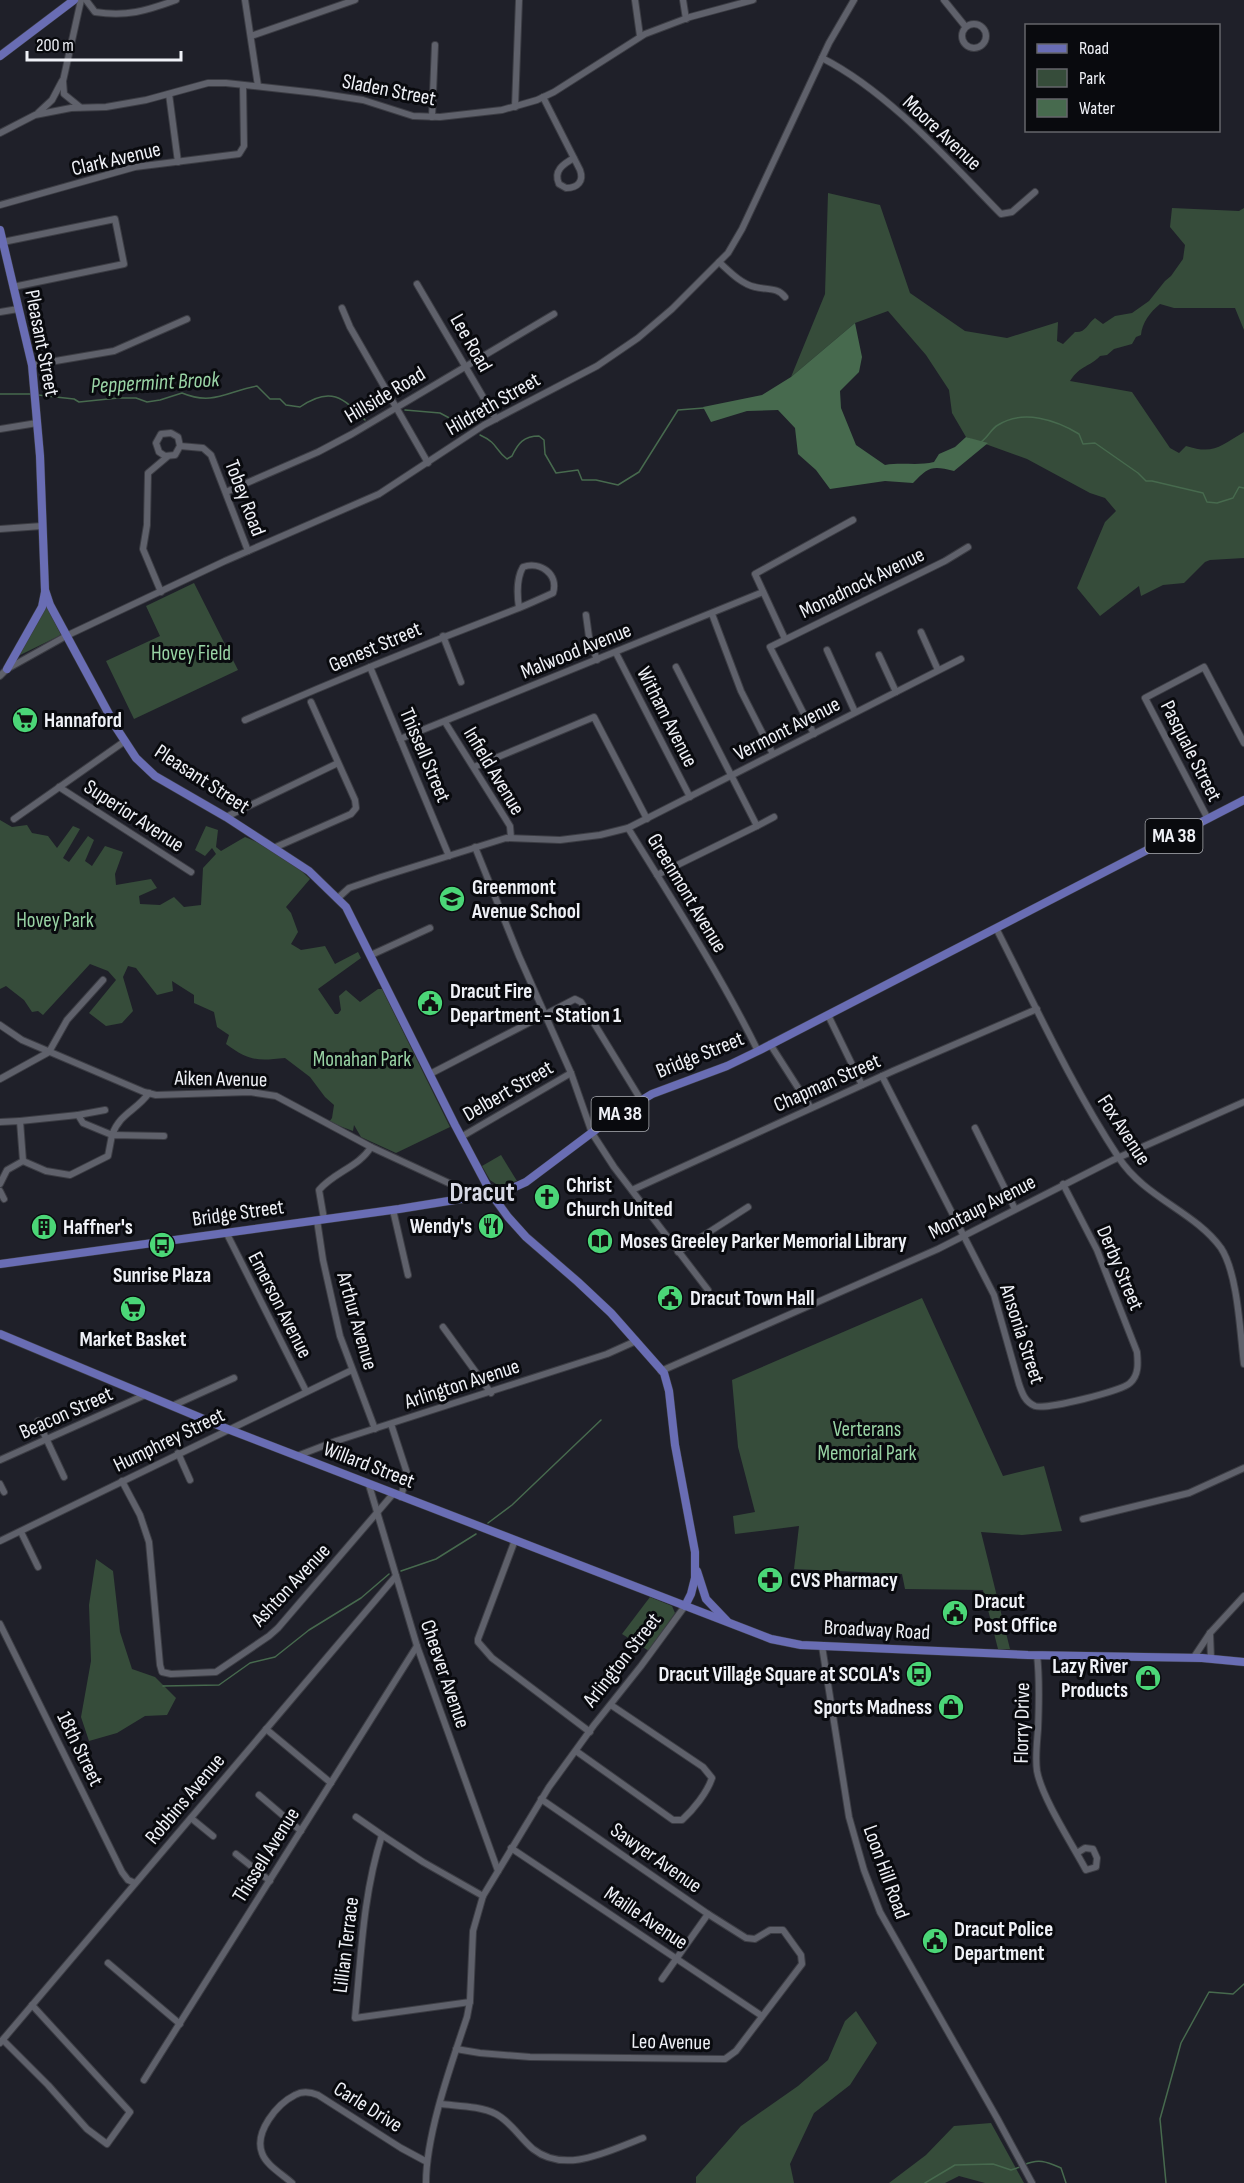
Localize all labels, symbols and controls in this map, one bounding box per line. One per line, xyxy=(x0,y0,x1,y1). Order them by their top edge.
scale bar xyxy=(27,24,182,62)
legend xyxy=(1025,24,1220,132)
text: 200 m xyxy=(36,35,74,56)
text: Road xyxy=(1079,38,1109,59)
text: Park xyxy=(1079,68,1105,89)
street label: Sladen Street xyxy=(340,69,438,111)
street label: Moore Avenue xyxy=(897,90,987,176)
text: Water xyxy=(1079,98,1115,119)
street label: Clark Avenue xyxy=(69,137,163,181)
street label: Pleasant Street xyxy=(19,288,65,398)
street label: Lee Road xyxy=(444,310,498,376)
street label: Hillside Road xyxy=(340,361,430,429)
water label: Peppermint Brook xyxy=(90,366,221,400)
street label: Hildreth Street xyxy=(442,367,544,441)
street label: Tobey Road xyxy=(219,457,271,539)
street label: Monadnock Avenue xyxy=(795,542,929,624)
street label: Genest Street xyxy=(325,616,425,678)
street label: Malwood Avenue xyxy=(517,617,635,685)
park label: Hovey Field xyxy=(151,641,231,666)
street label: Witham Avenue xyxy=(631,663,703,771)
street label: Vermont Avenue xyxy=(730,692,844,766)
street label: Pasquale Street xyxy=(1155,696,1227,806)
street label: Thissell Street xyxy=(394,704,456,806)
supermarket icon: Hannaford xyxy=(10,705,40,735)
place label: Hannaford xyxy=(44,708,122,733)
street label: Infield Avenue xyxy=(458,722,530,820)
street label: Pleasant Street xyxy=(150,739,254,819)
street label: Superior Avenue xyxy=(79,774,189,858)
road number: MA 38 xyxy=(1146,819,1202,853)
street label: Greenmont Avenue xyxy=(642,829,732,957)
place label: Greenmont Avenue School xyxy=(471,875,580,924)
school or university icon: Greenmont Avenue School xyxy=(437,884,467,914)
park label: Hovey Park xyxy=(16,908,94,933)
place label: Dracut Fire Department - Station 1 xyxy=(450,979,621,1028)
public building icon: Dracut Fire Department - Station 1 xyxy=(415,988,445,1018)
street label: Bridge Street xyxy=(652,1026,748,1084)
park label: Monahan Park xyxy=(313,1047,411,1072)
street label: Chapman Street xyxy=(770,1048,884,1118)
street label: Delbert Street xyxy=(458,1055,558,1127)
street label: Aiken Avenue xyxy=(173,1066,268,1092)
street label: Fox Avenue xyxy=(1092,1090,1156,1170)
road number: MA 38 xyxy=(592,1097,648,1131)
street label: Montaup Avenue xyxy=(924,1169,1040,1245)
place label: Christ Church United xyxy=(566,1173,673,1222)
district label: Dracut xyxy=(449,1177,515,1209)
church icon: Christ Church United xyxy=(532,1182,562,1212)
street label: Bridge Street xyxy=(190,1194,286,1232)
restaurant icon: Wendy's xyxy=(476,1211,506,1241)
building icon: Haffner's xyxy=(29,1212,59,1242)
place label: Wendy's xyxy=(410,1214,472,1239)
place label: Haffner's xyxy=(63,1215,133,1240)
street label: Derby Street xyxy=(1091,1222,1149,1314)
library icon: Moses Greeley Parker Memorial Library xyxy=(585,1226,615,1256)
place label: Moses Greeley Parker Memorial Library xyxy=(620,1229,907,1254)
bus stop icon: Sunrise Plaza xyxy=(147,1230,177,1260)
street label: Emerson Avenue xyxy=(242,1248,318,1362)
place label: Sunrise Plaza xyxy=(113,1263,211,1288)
street label: Arthur Avenue xyxy=(331,1268,383,1373)
street label: Ansonia Street xyxy=(994,1280,1050,1387)
public building icon: Dracut Town Hall xyxy=(655,1283,685,1313)
place label: Dracut Town Hall xyxy=(690,1286,814,1311)
supermarket icon: Market Basket xyxy=(118,1294,148,1324)
place label: Market Basket xyxy=(79,1327,187,1352)
street label: Arlington Avenue xyxy=(400,1354,523,1415)
street label: Beacon Street xyxy=(15,1381,117,1445)
street label: Humphrey Street xyxy=(109,1402,229,1478)
park label: Verterans Memorial Park xyxy=(817,1417,917,1466)
street label: Willard Street xyxy=(320,1436,418,1494)
street label: Ashton Avenue xyxy=(246,1538,336,1632)
pharmacy icon: CVS Pharmacy xyxy=(755,1565,785,1595)
place label: CVS Pharmacy xyxy=(790,1568,898,1593)
place label: Dracut Post Office xyxy=(974,1589,1057,1638)
public building icon: Dracut Post Office xyxy=(940,1598,970,1628)
street label: Arlington Street xyxy=(577,1608,666,1713)
street label: Broadway Road xyxy=(823,1615,931,1645)
street label: Cheever Avenue xyxy=(415,1616,475,1732)
place label: Lazy River Products xyxy=(1052,1654,1129,1703)
bus stop icon: Dracut Village Square at SCOLA's xyxy=(904,1659,934,1689)
place label: Dracut Village Square at SCOLA's xyxy=(658,1662,900,1687)
shop icon: Lazy River Products xyxy=(1133,1663,1163,1693)
street label: Florry Drive xyxy=(1009,1682,1035,1764)
shop icon: Sports Madness xyxy=(936,1692,966,1722)
place label: Sports Madness xyxy=(814,1695,932,1720)
street label: 18th Street xyxy=(51,1708,109,1790)
street label: Robbins Avenue xyxy=(140,1749,230,1849)
street label: Thissell Avenue xyxy=(227,1803,305,1907)
street label: Sawyer Avenue xyxy=(605,1817,707,1899)
street label: Loon Hill Road xyxy=(857,1822,915,1922)
street label: Maille Avenue xyxy=(599,1881,693,1955)
street label: Lillian Terrace xyxy=(328,1896,364,1994)
place label: Dracut Police Department xyxy=(954,1917,1053,1966)
public building icon: Dracut Police Department xyxy=(920,1926,950,1956)
street label: Leo Avenue xyxy=(631,2029,711,2055)
street label: Carle Drive xyxy=(329,2076,407,2138)

